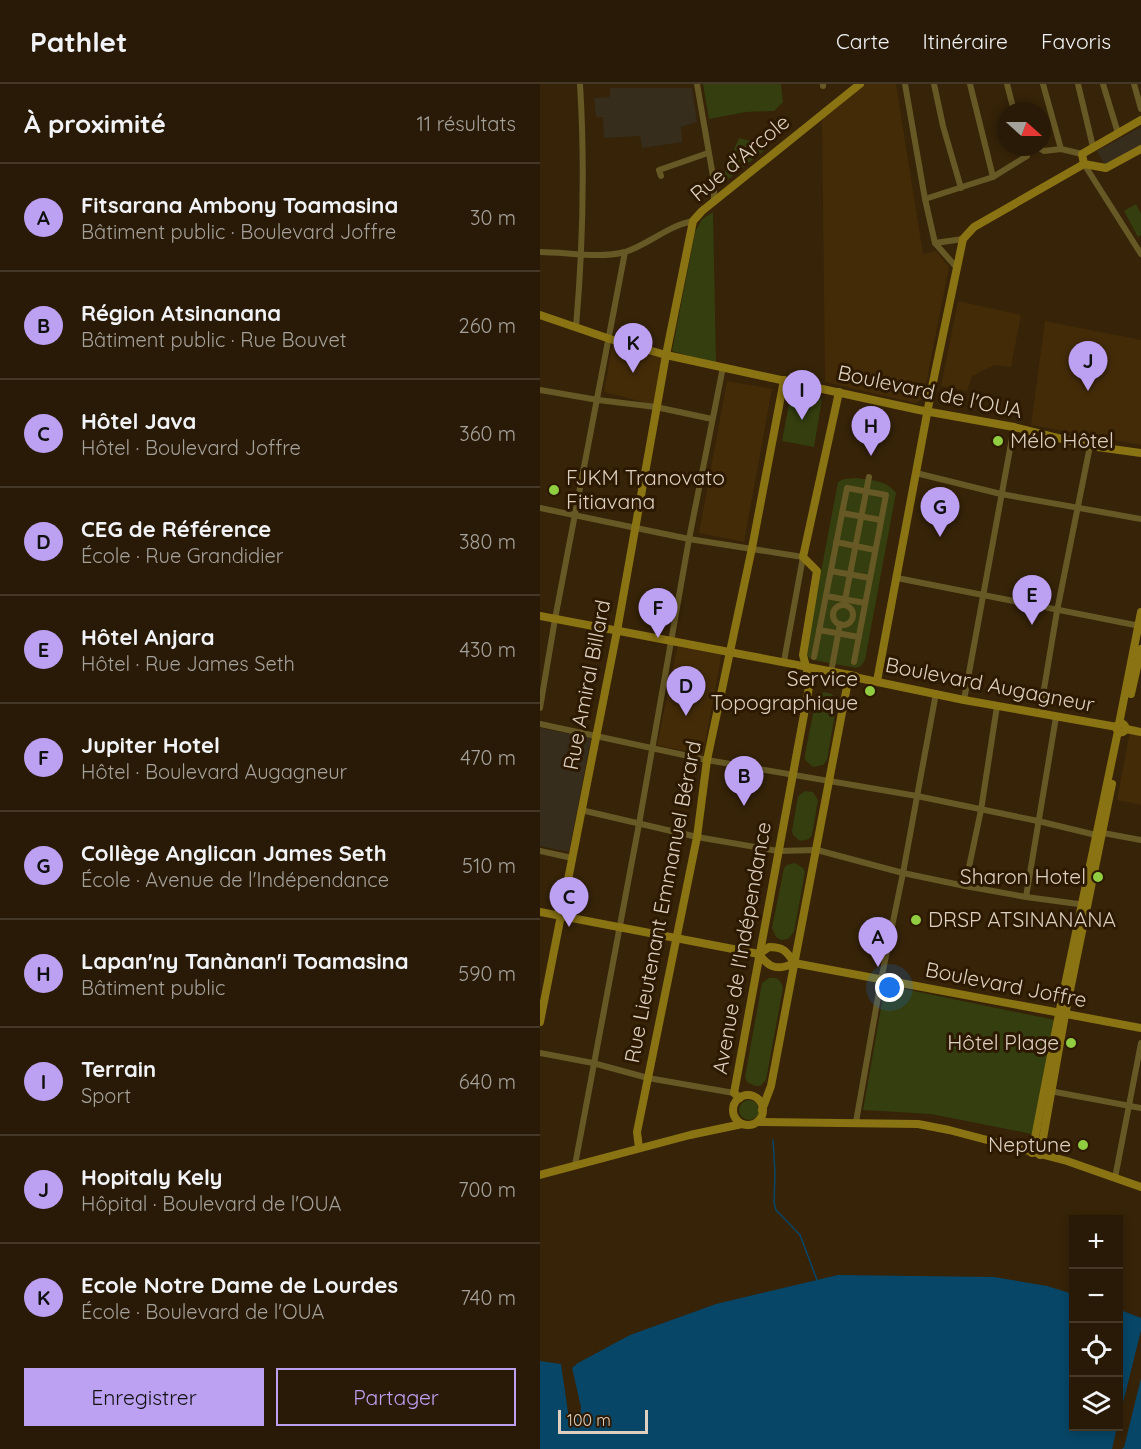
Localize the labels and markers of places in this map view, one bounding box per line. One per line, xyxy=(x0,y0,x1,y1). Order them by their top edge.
pin: K xyxy=(614,324,652,373)
pin: J xyxy=(1068,342,1108,391)
pin: I xyxy=(782,370,822,420)
pin: H xyxy=(852,406,890,456)
place label: Mélo Hôtel xyxy=(1010,427,1114,453)
marker: Mélo Hôtel xyxy=(991,434,1005,448)
place label: FJKM Tranovato Fitiavana xyxy=(566,464,725,514)
marker: FJKM Tranovato Fitiavana xyxy=(547,483,561,497)
pin: G xyxy=(920,488,960,537)
pin: E xyxy=(1012,576,1052,625)
pin: F xyxy=(638,588,678,638)
place label: Service Topographique xyxy=(710,665,858,715)
pin: D xyxy=(666,666,706,716)
marker: Service Topographique xyxy=(863,684,877,698)
pin: B xyxy=(724,756,764,806)
place label: Sharon Hotel xyxy=(960,863,1086,889)
marker: Sharon Hotel xyxy=(1091,870,1105,884)
pin: C xyxy=(549,878,588,927)
place label: DRSP ATSINANANA xyxy=(928,906,1116,932)
marker: DRSP ATSINANANA xyxy=(909,913,923,927)
pin: A xyxy=(858,918,898,967)
place label: Hôtel Plage xyxy=(947,1029,1059,1055)
marker: Hôtel Plage xyxy=(1064,1036,1078,1050)
place label: Neptune xyxy=(988,1131,1071,1157)
marker: Neptune xyxy=(1076,1138,1090,1152)

